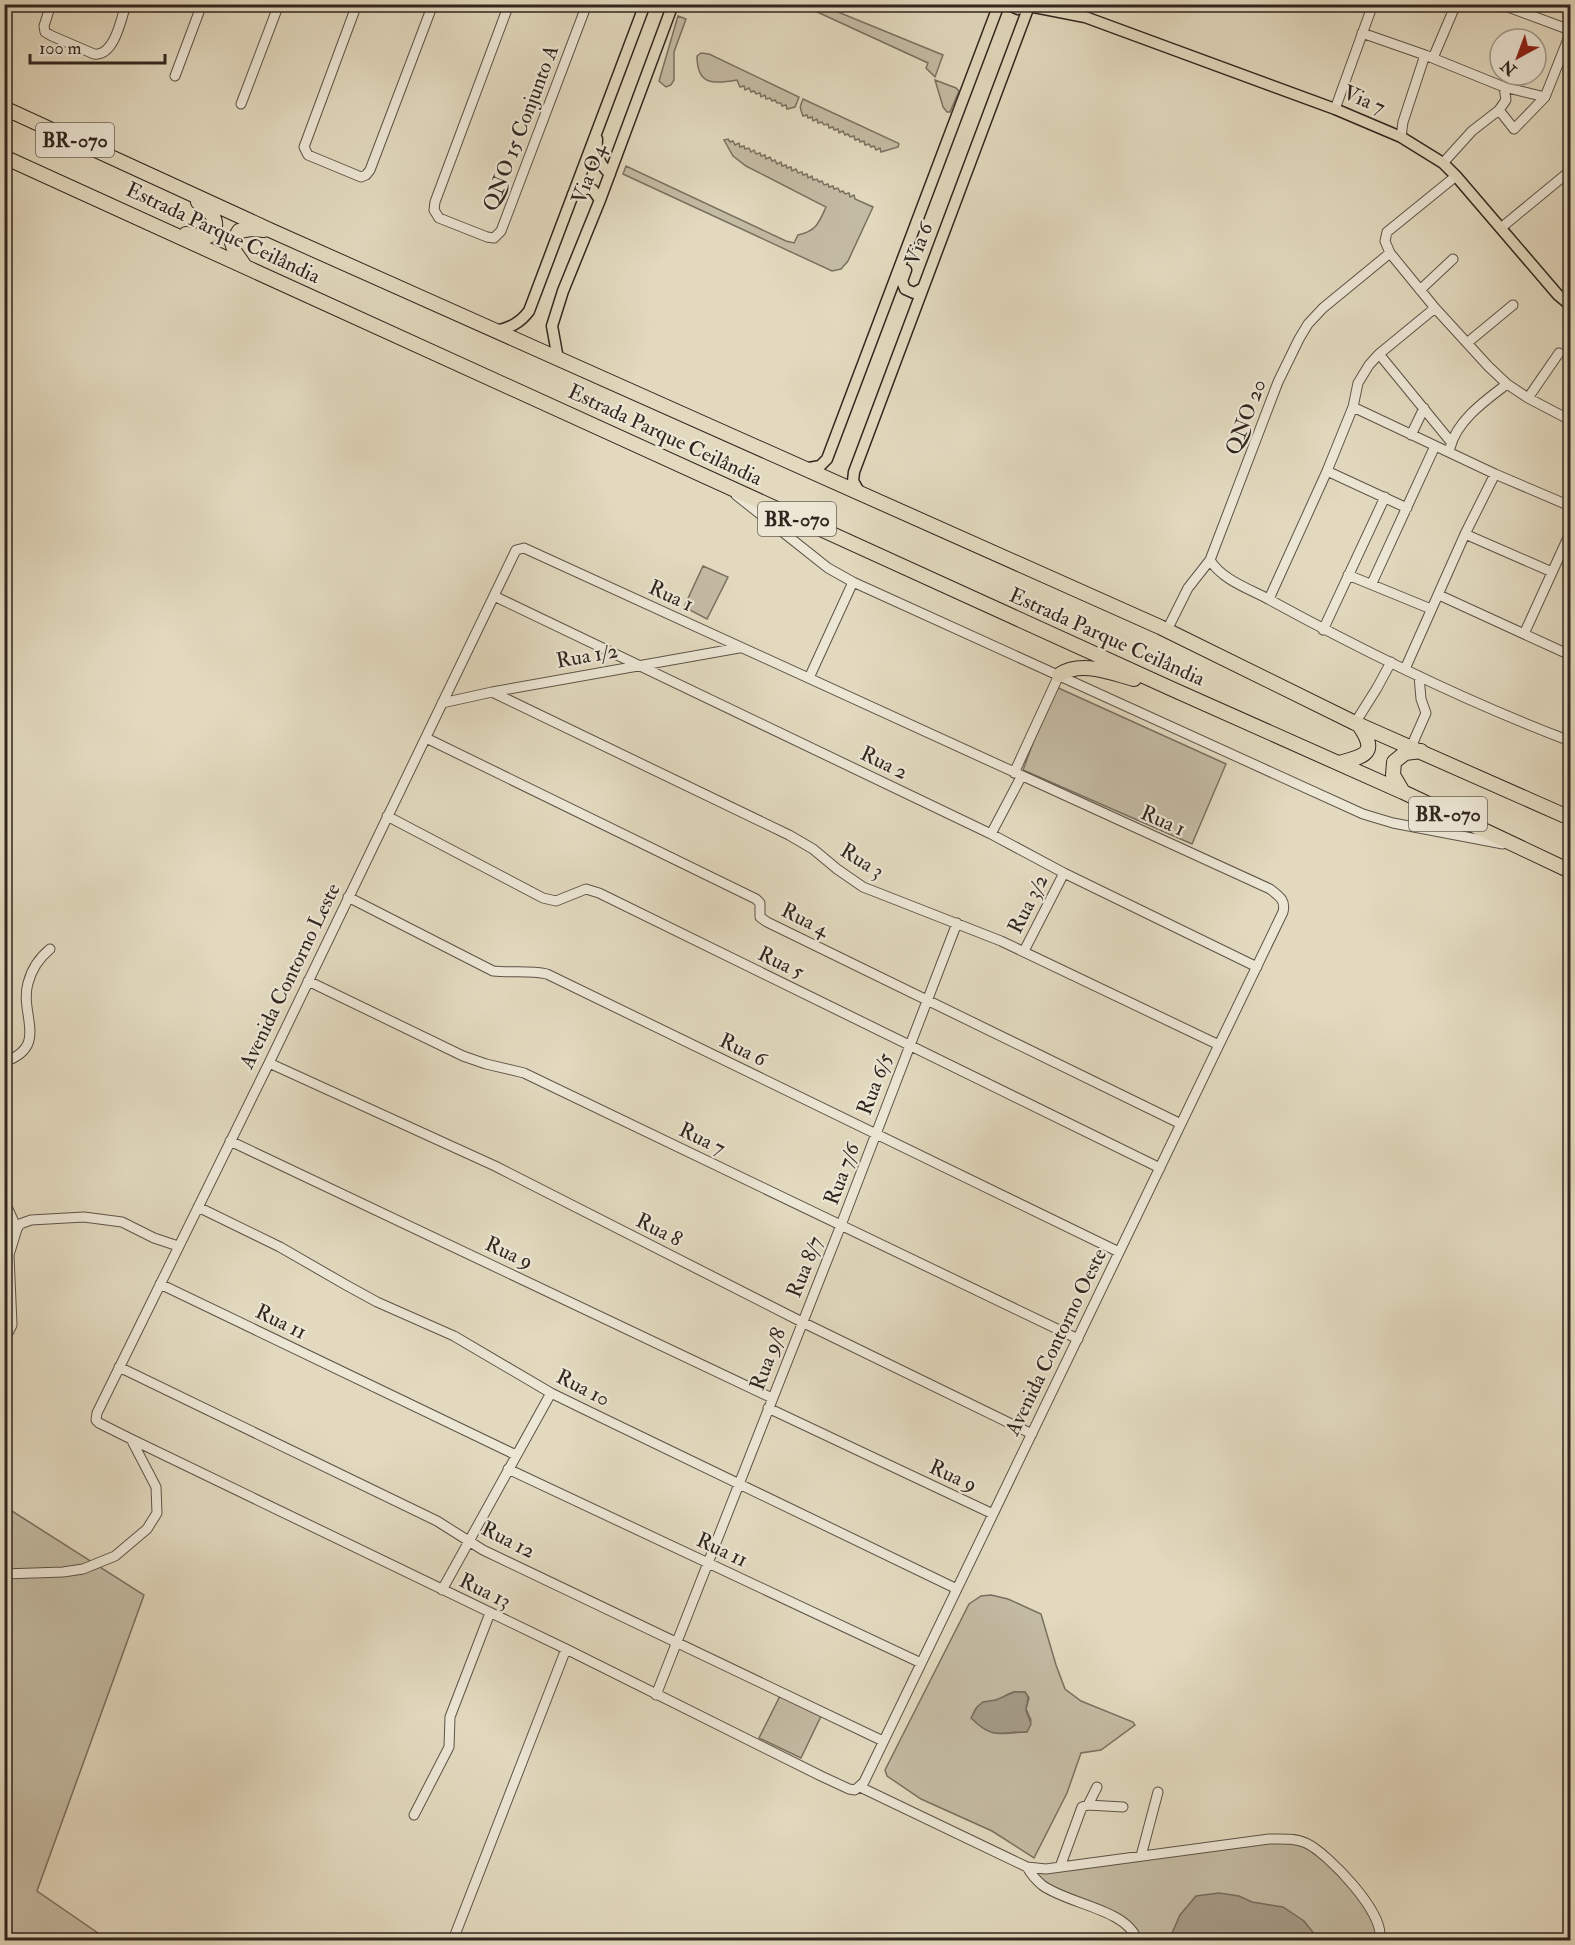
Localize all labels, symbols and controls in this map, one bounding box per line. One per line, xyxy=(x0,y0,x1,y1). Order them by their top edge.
scale bar xyxy=(30,27,165,65)
north arrow xyxy=(1488,27,1548,87)
text: 100 m xyxy=(39,37,82,60)
street label: QNO 15 Conjunto A xyxy=(477,41,565,215)
text: N xyxy=(1496,55,1522,80)
street label: Via 7 xyxy=(1339,79,1389,121)
road number: BR-070 xyxy=(36,123,114,157)
street label: Via O4 xyxy=(565,139,613,208)
street label: Estrada Parque Ceilândia xyxy=(122,176,325,290)
street label: Via 6 xyxy=(899,217,940,269)
street label: QNO 20 xyxy=(1219,375,1273,459)
street label: Estrada Parque Ceilândia xyxy=(564,378,767,492)
road number: BR-070 xyxy=(758,502,836,536)
street label: Rua 1 xyxy=(644,574,698,618)
street label: Estrada Parque Ceilândia xyxy=(1005,582,1209,692)
street label: Rua 1/2 xyxy=(554,637,620,675)
street label: Rua 2 xyxy=(856,740,912,786)
road number: BR-070 xyxy=(1409,797,1487,831)
street label: Rua 1 xyxy=(1136,799,1190,843)
street label: Rua 3 xyxy=(835,837,889,885)
street label: Rua 3/2 xyxy=(1002,870,1054,938)
street label: Avenida Contorno Leste xyxy=(233,879,347,1074)
street label: Rua 4 xyxy=(777,897,835,944)
street label: Rua 5 xyxy=(754,940,809,986)
street label: Rua 6 xyxy=(715,1027,772,1074)
street label: Rua 6/5 xyxy=(851,1049,899,1119)
street label: Rua 7 xyxy=(674,1116,730,1162)
street label: Rua 7/6 xyxy=(818,1138,867,1209)
street label: Rua 8 xyxy=(631,1207,687,1253)
street label: Rua 9 xyxy=(481,1230,537,1276)
street label: Rua 8/7 xyxy=(781,1232,830,1302)
street label: Avenida Contorno Oeste xyxy=(998,1244,1113,1441)
street label: Rua 11 xyxy=(251,1298,311,1346)
street label: Rua 9/8 xyxy=(744,1324,792,1394)
street label: Rua 10 xyxy=(552,1363,614,1413)
street label: Rua 9 xyxy=(925,1453,981,1499)
street label: Rua 12 xyxy=(477,1515,539,1565)
street label: Rua 11 xyxy=(692,1526,752,1574)
street label: Rua 13 xyxy=(455,1567,515,1615)

